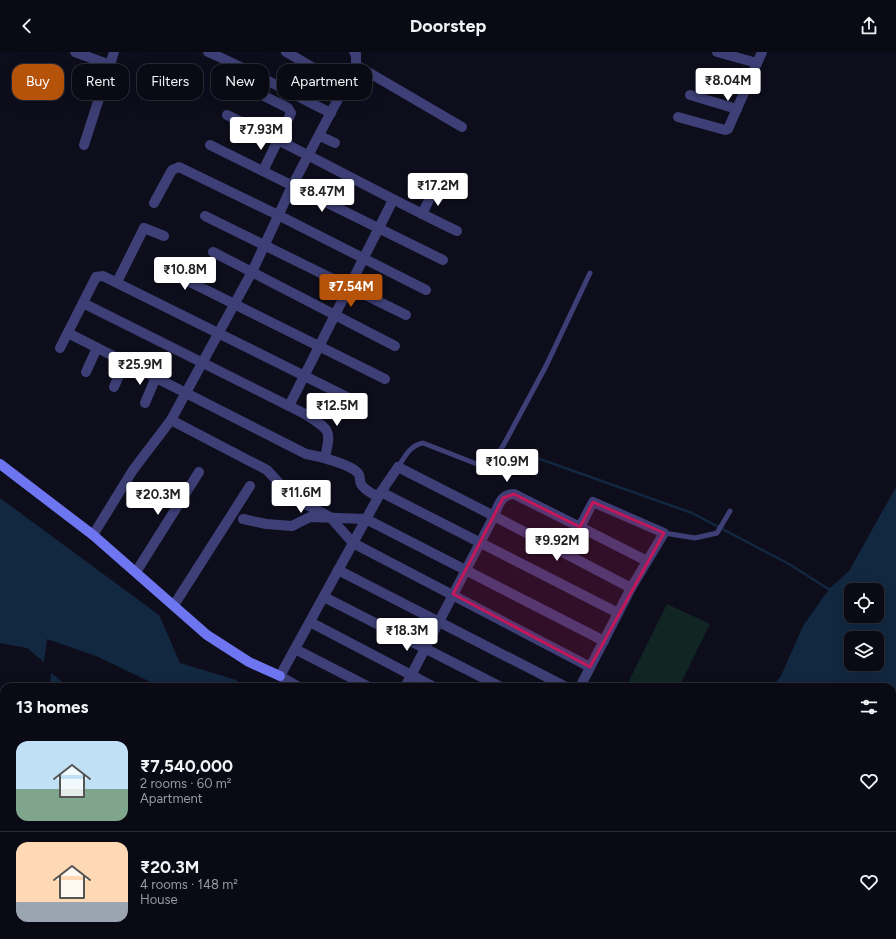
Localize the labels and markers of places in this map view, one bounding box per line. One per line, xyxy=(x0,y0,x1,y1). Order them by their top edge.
pin: ₹8.04M xyxy=(695,68,761,102)
pin: ₹7.93M xyxy=(228,117,294,151)
pin: ₹17.2M xyxy=(405,173,471,207)
pin: ₹8.47M xyxy=(289,179,355,213)
pin: ₹10.8M xyxy=(152,257,218,291)
pin: ₹7.54M xyxy=(318,274,384,308)
pin: ₹25.9M xyxy=(107,352,173,386)
pin: ₹12.5M xyxy=(304,393,370,427)
pin: ₹10.9M xyxy=(474,449,540,483)
pin: ₹11.6M xyxy=(268,480,334,514)
pin: ₹20.3M xyxy=(125,482,191,516)
pin: ₹9.92M xyxy=(524,528,590,562)
pin: ₹18.3M xyxy=(374,618,440,652)

